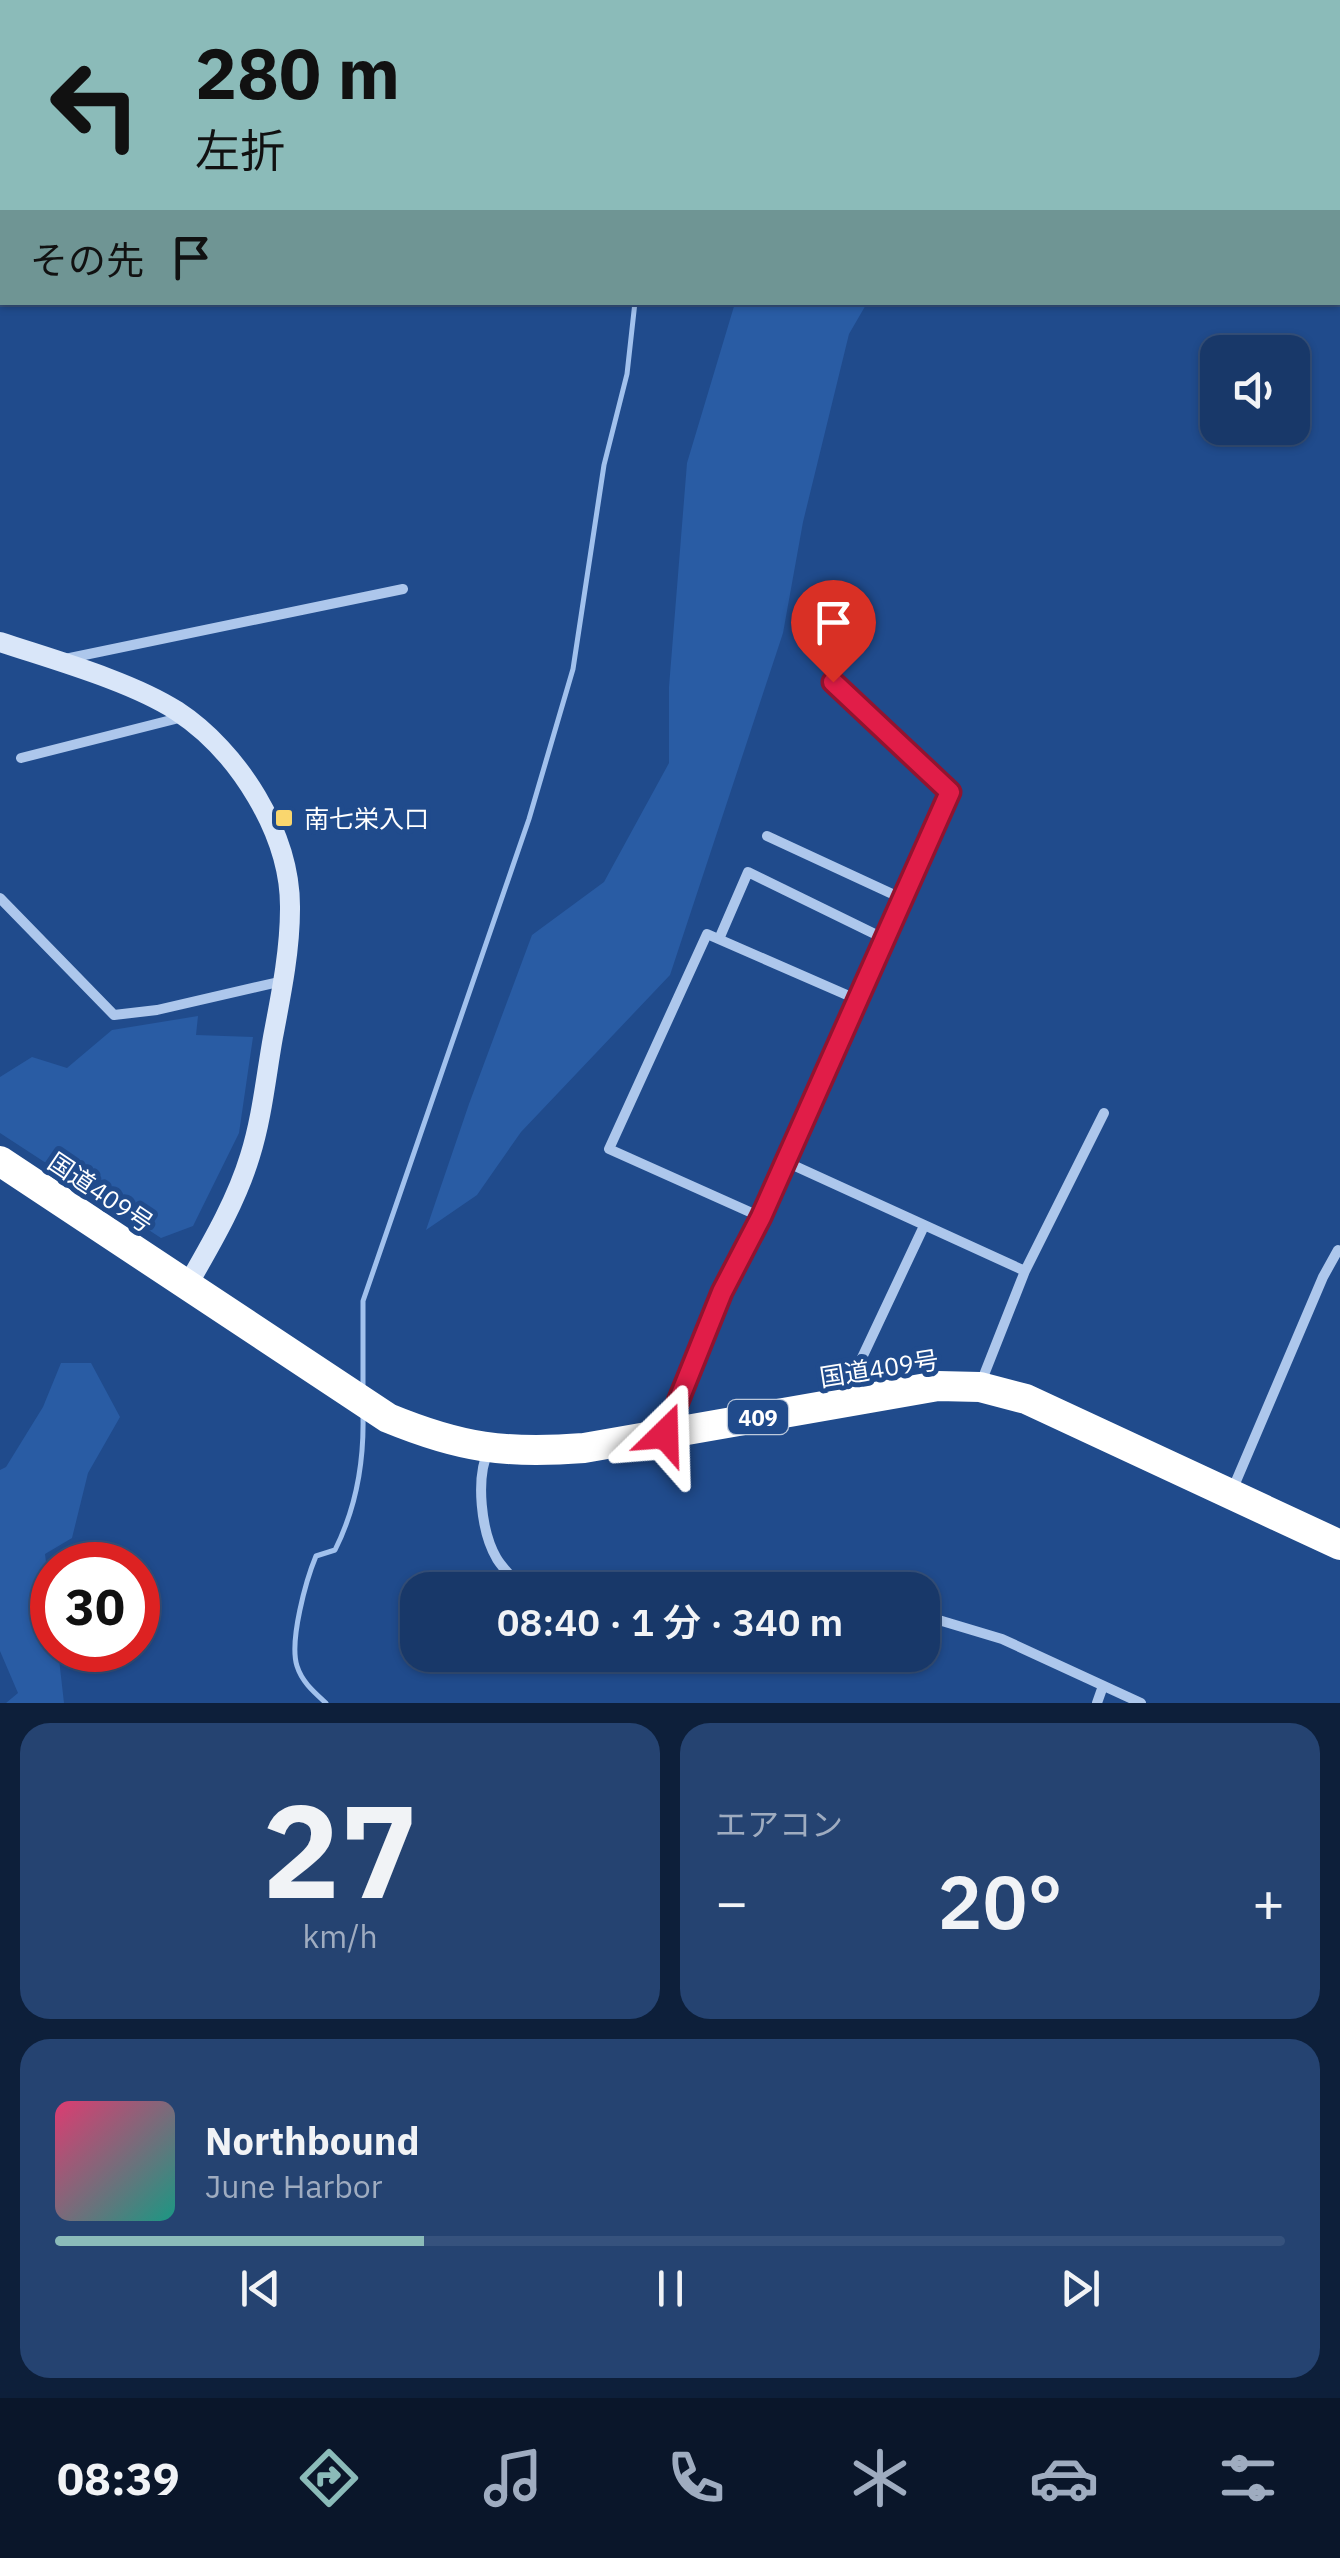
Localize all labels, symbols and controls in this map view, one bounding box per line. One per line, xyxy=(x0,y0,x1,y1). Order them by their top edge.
text: 280 m xyxy=(195,27,400,118)
icon: left xyxy=(30,40,160,170)
text: 左折 xyxy=(195,121,285,179)
icon: arrive xyxy=(164,230,219,285)
text: その先 xyxy=(30,235,144,284)
map controls xyxy=(1200,335,1310,445)
button: sound xyxy=(1200,335,1310,445)
pin xyxy=(791,580,876,683)
icon: arrive xyxy=(806,595,861,650)
place label: 南七栄入口 xyxy=(304,802,429,835)
marker: 南七栄入口 xyxy=(273,807,295,829)
street label: 国道409号 xyxy=(42,1145,160,1239)
street label: 国道409号 xyxy=(817,1342,941,1394)
position arrow xyxy=(613,1382,717,1486)
road number: 409 xyxy=(728,1400,788,1434)
speed limit sign: 30 xyxy=(30,1542,160,1672)
text: 08:40 · 1 分 · 340 m xyxy=(497,1597,843,1646)
text: 27 xyxy=(262,1765,418,1934)
text: エアコン xyxy=(715,1803,843,1845)
text: 20° xyxy=(937,1852,1063,1950)
text: − xyxy=(715,1866,748,1937)
text: + xyxy=(1252,1866,1285,1937)
text: km/h xyxy=(302,1915,378,1957)
text: Northbound xyxy=(205,2116,420,2165)
text: June Harbor xyxy=(205,2165,382,2207)
icon: previous xyxy=(233,2261,288,2316)
icon: pause xyxy=(643,2261,698,2316)
icon: next xyxy=(1053,2261,1108,2316)
icon: directions xyxy=(294,2443,364,2513)
icon: music xyxy=(478,2443,548,2513)
icon: phone xyxy=(661,2443,731,2513)
icon: climate xyxy=(845,2443,915,2513)
icon: car xyxy=(1029,2443,1099,2513)
icon: filters xyxy=(1213,2443,1283,2513)
text: 08:39 xyxy=(57,2449,180,2507)

